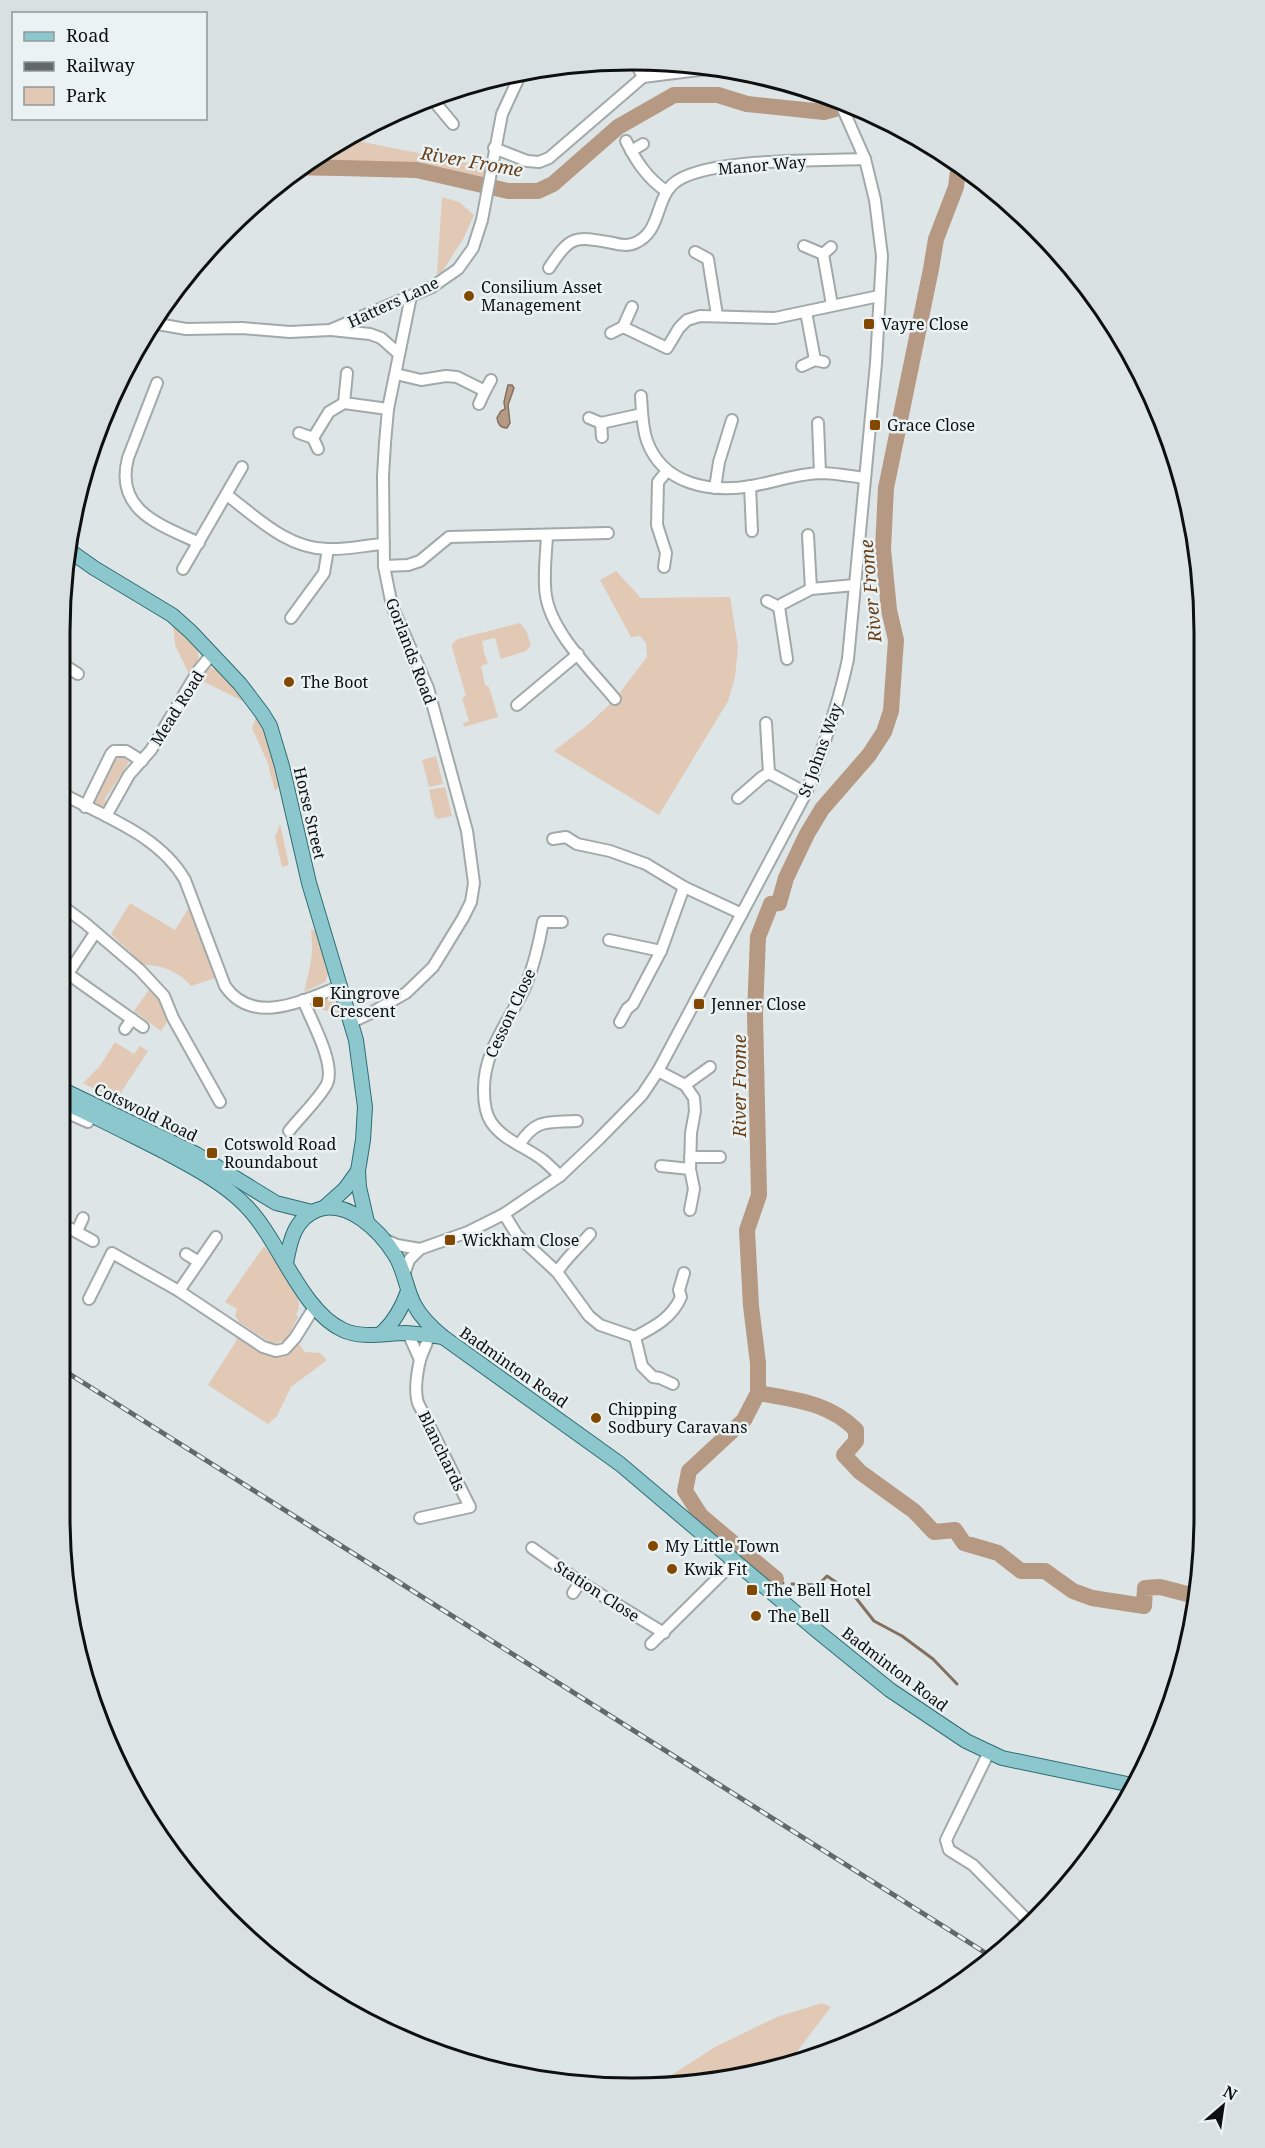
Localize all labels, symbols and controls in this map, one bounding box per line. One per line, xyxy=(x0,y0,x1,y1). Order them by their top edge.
legend xyxy=(12,12,207,120)
text: Road xyxy=(66,23,109,47)
text: Railway xyxy=(66,53,136,77)
text: Park xyxy=(66,83,106,107)
water label: River Frome xyxy=(418,140,525,182)
street label: Manor Way xyxy=(717,150,808,180)
street label: Hatters Lane xyxy=(344,271,442,333)
place label: Consilium Asset Management xyxy=(481,276,603,316)
marker: Consilium Asset Management xyxy=(462,289,476,303)
place label: Vayre Close xyxy=(881,313,969,335)
marker: Vayre Close xyxy=(862,317,876,331)
place label: Grace Close xyxy=(887,414,975,436)
marker: Grace Close xyxy=(868,418,882,432)
water label: River Frome xyxy=(854,538,887,644)
street label: Gorlands Road xyxy=(381,595,441,707)
street label: Mead Road xyxy=(145,666,209,750)
place label: The Boot xyxy=(301,671,369,693)
marker: The Boot xyxy=(282,675,296,689)
street label: St Johns Way xyxy=(793,699,848,800)
street label: Horse Street xyxy=(289,765,331,862)
street label: Cesson Close xyxy=(480,965,540,1061)
place label: Kingrove Crescent xyxy=(330,982,400,1022)
place label: Jenner Close xyxy=(710,993,806,1015)
marker: Kingrove Crescent xyxy=(311,995,325,1009)
marker: Jenner Close xyxy=(692,997,706,1011)
water label: River Frome xyxy=(727,1034,751,1139)
street label: Cotswold Road xyxy=(91,1077,202,1147)
place label: Cotswold Road Roundabout xyxy=(224,1133,337,1173)
marker: Cotswold Road Roundabout xyxy=(205,1146,219,1160)
place label: Wickham Close xyxy=(462,1229,579,1251)
marker: Wickham Close xyxy=(443,1233,457,1247)
street label: Badminton Road xyxy=(455,1321,573,1413)
place label: Chipping Sodbury Caravans xyxy=(608,1398,747,1438)
street label: Blanchards xyxy=(413,1407,471,1495)
marker: Chipping Sodbury Caravans xyxy=(589,1411,603,1425)
place label: My Little Town xyxy=(665,1535,780,1557)
marker: My Little Town xyxy=(646,1539,660,1553)
street label: Station Close xyxy=(550,1555,644,1627)
place label: Kwik Fit xyxy=(684,1558,748,1580)
marker: Kwik Fit xyxy=(665,1562,679,1576)
place label: The Bell Hotel xyxy=(764,1579,871,1601)
marker: The Bell Hotel xyxy=(745,1583,759,1597)
place label: The Bell xyxy=(768,1605,830,1627)
marker: The Bell xyxy=(749,1609,763,1623)
street label: Badminton Road xyxy=(837,1622,953,1716)
north arrow xyxy=(1193,2076,1253,2136)
text: N xyxy=(1219,2080,1241,2106)

